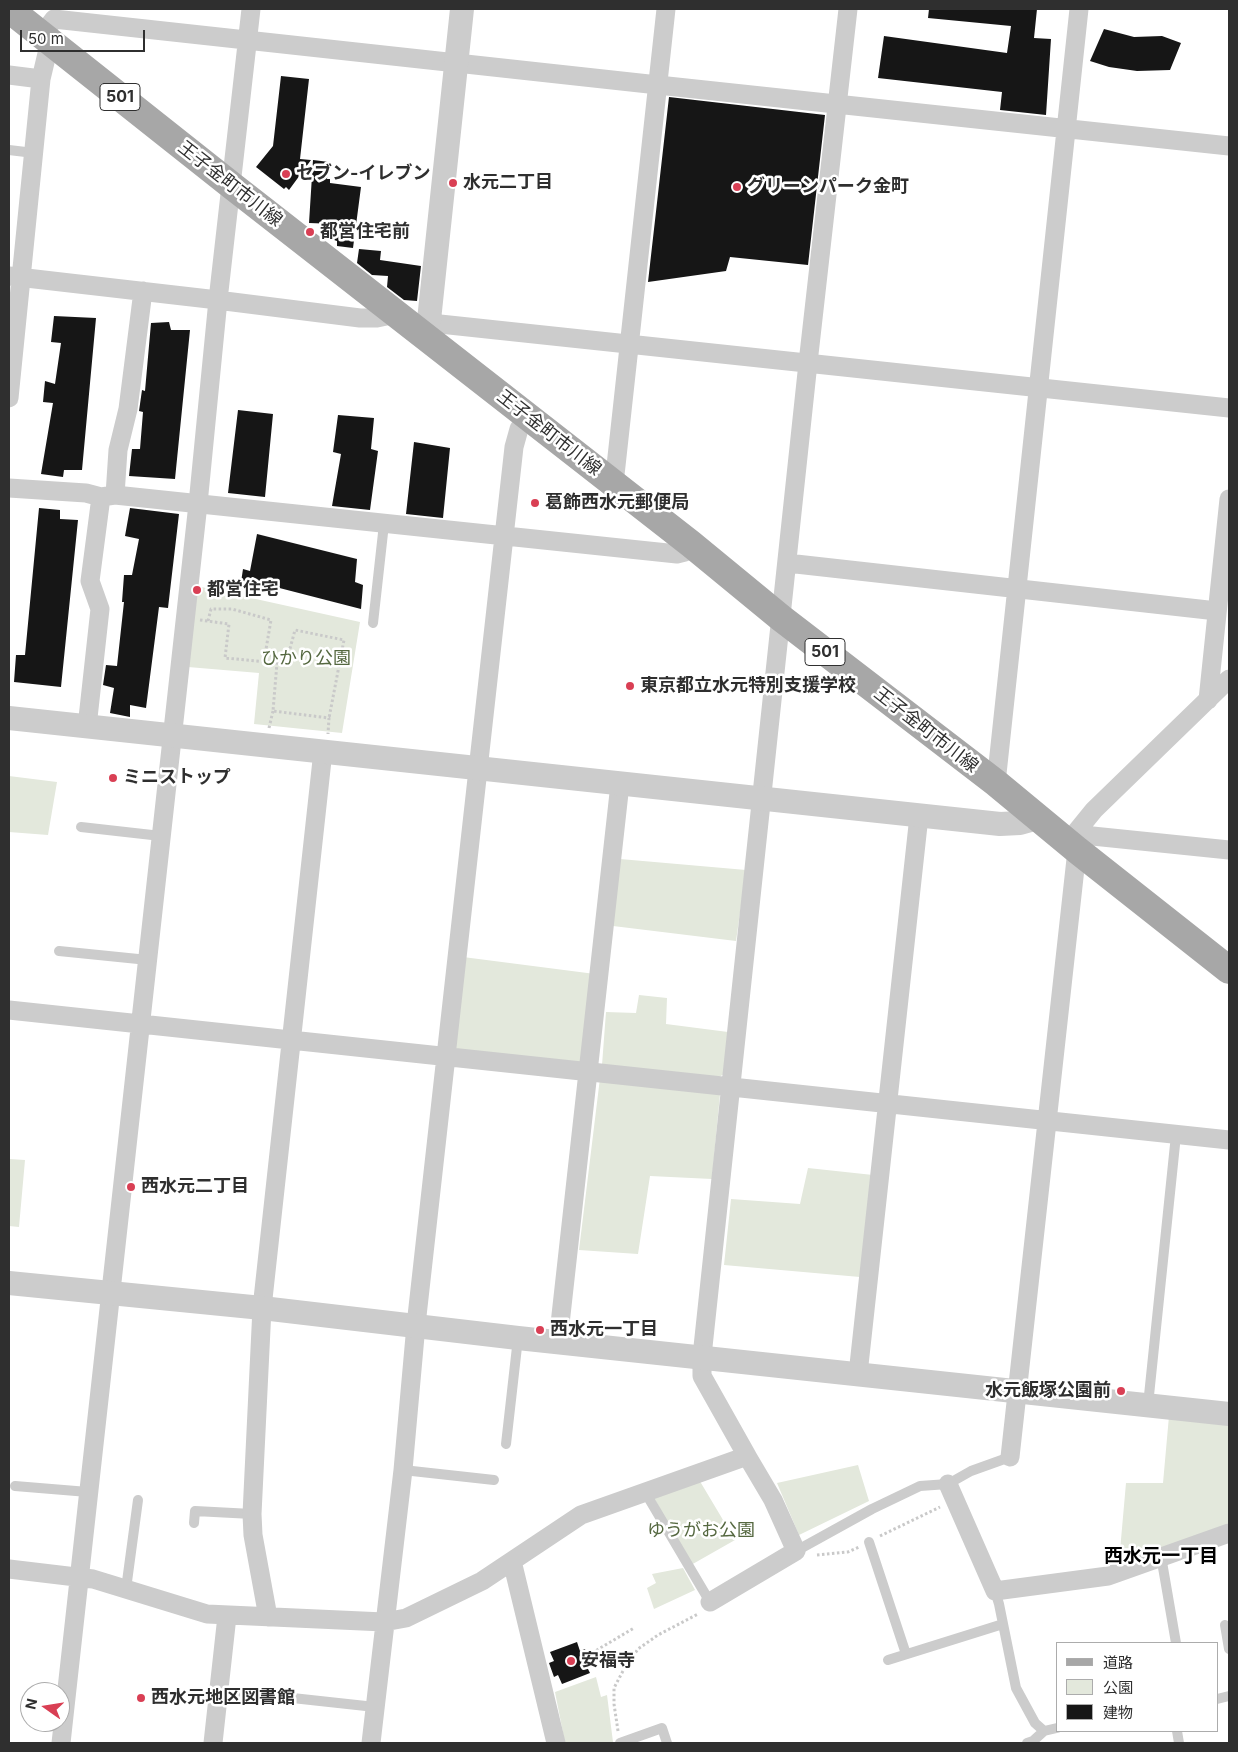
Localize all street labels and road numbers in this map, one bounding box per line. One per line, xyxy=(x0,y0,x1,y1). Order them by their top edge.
road number: 501 xyxy=(100,84,140,110)
street label: 王子金町市川線 xyxy=(174,137,286,231)
street label: 王子金町市川線 xyxy=(493,386,605,480)
road number: 501 xyxy=(805,638,845,666)
street label: 王子金町市川線 xyxy=(870,683,982,777)

